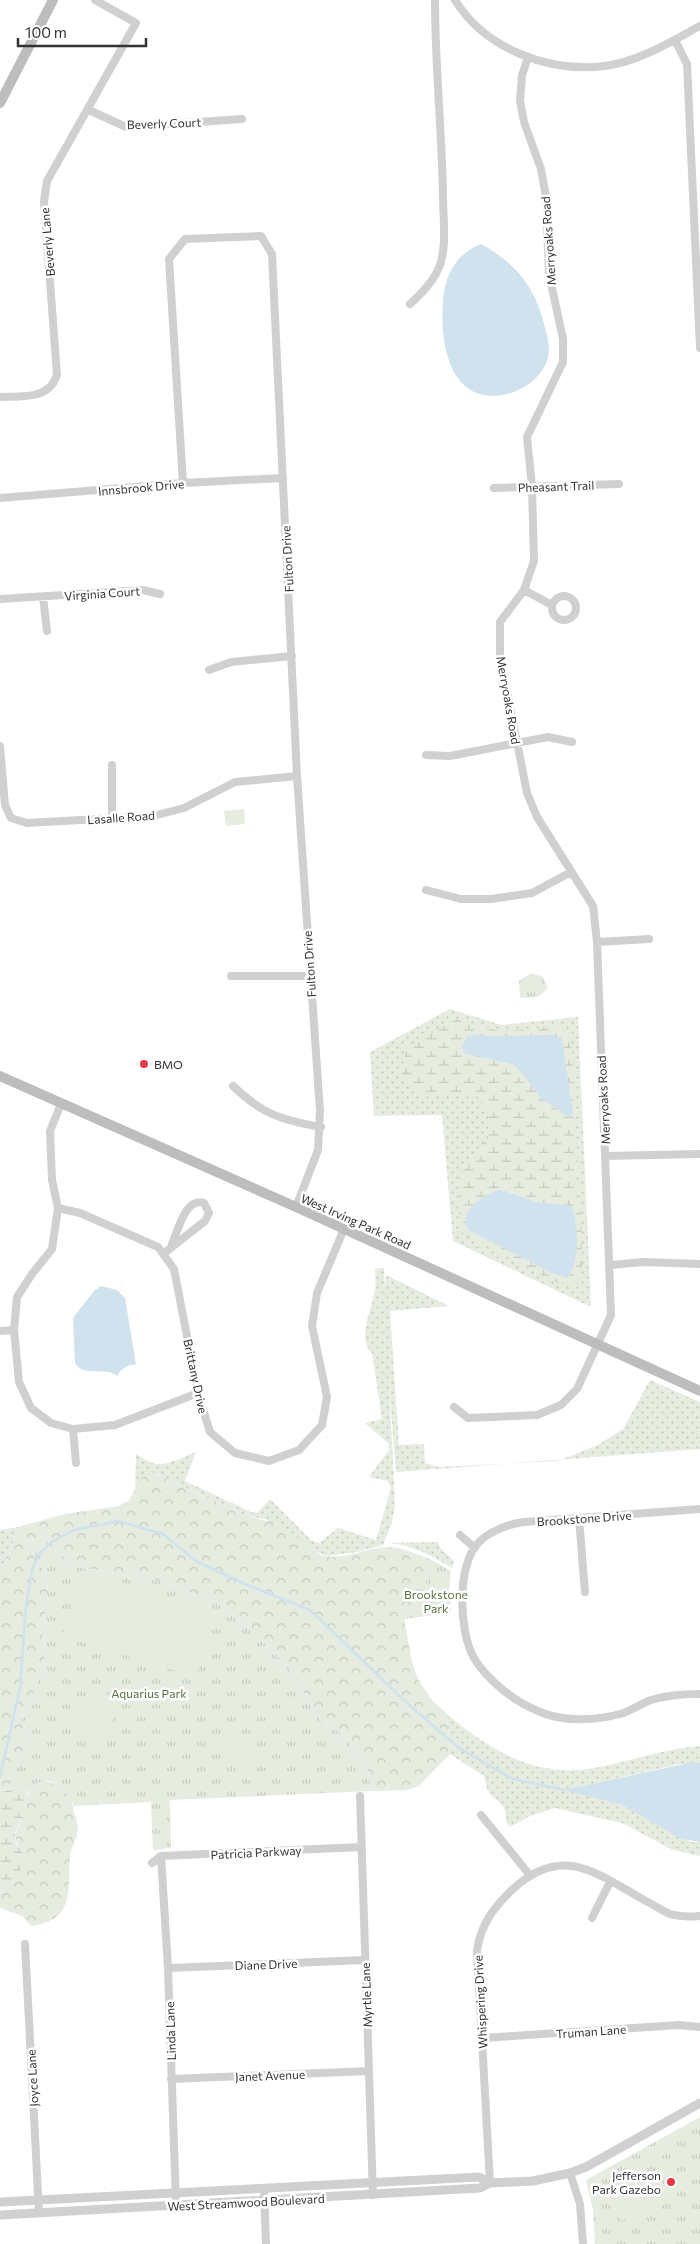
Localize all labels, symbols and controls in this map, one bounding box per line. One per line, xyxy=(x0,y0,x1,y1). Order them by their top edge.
scale bar xyxy=(18,15,145,47)
text: 100 m xyxy=(25,23,67,41)
street label: Beverly Court xyxy=(127,115,201,131)
street label: Merryoaks Road xyxy=(538,196,558,286)
street label: Beverly Lane xyxy=(37,207,57,277)
street label: Innsbrook Drive xyxy=(97,476,185,498)
street label: Pheasant Trail xyxy=(517,478,595,494)
street label: Fulton Drive xyxy=(278,525,296,593)
street label: Virginia Court xyxy=(64,583,140,603)
street label: Merryoaks Road xyxy=(494,655,524,745)
street label: Lasalle Road xyxy=(87,808,155,826)
street label: Fulton Drive xyxy=(300,930,318,998)
street label: Merryoaks Road xyxy=(594,1055,612,1145)
place label: BMO xyxy=(154,1057,183,1071)
marker: BMO xyxy=(138,1058,150,1070)
street label: West Irving Park Road xyxy=(299,1190,413,1252)
street label: Brittany Drive xyxy=(181,1337,211,1415)
street label: Brookstone Drive xyxy=(536,1508,632,1528)
park label: Brookstone Park xyxy=(404,1587,468,1615)
park label: Aquarius Park xyxy=(111,1686,187,1700)
street label: Patricia Parkway xyxy=(210,1843,302,1861)
street label: Whispering Drive xyxy=(471,1955,489,2049)
street label: Diane Drive xyxy=(234,1956,298,1972)
street label: Myrtle Lane xyxy=(358,1962,374,2028)
street label: Linda Lane xyxy=(162,2001,178,2061)
street label: Truman Lane xyxy=(555,2022,627,2040)
street label: Joyce Lane xyxy=(24,2049,41,2107)
street label: Janet Avenue xyxy=(235,2067,305,2084)
place label: Jefferson Park Gazebo xyxy=(592,2168,661,2196)
marker: Jefferson Park Gazebo xyxy=(665,2176,677,2188)
street label: West Streamwood Boulevard xyxy=(167,2191,325,2213)

